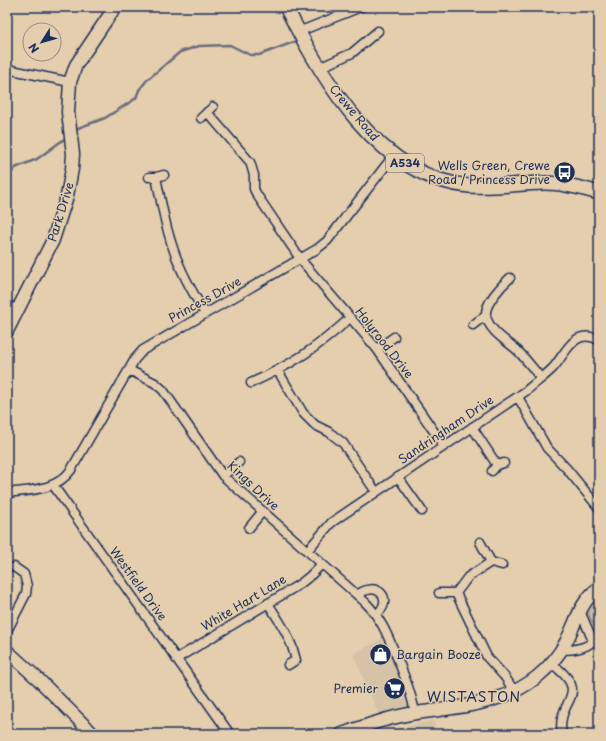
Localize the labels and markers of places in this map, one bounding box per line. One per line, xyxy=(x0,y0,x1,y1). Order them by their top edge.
place label: Wells Green, Crewe Road / Princess Drive xyxy=(428,156,550,188)
bus stop icon: Wells Green, Crewe Road / Princess Drive xyxy=(552,160,578,186)
shop icon: Bargain Booze xyxy=(367,642,393,668)
place label: Bargain Booze xyxy=(396,645,481,663)
supermarket icon: Premier xyxy=(381,676,407,702)
place label: Premier xyxy=(333,679,379,697)

